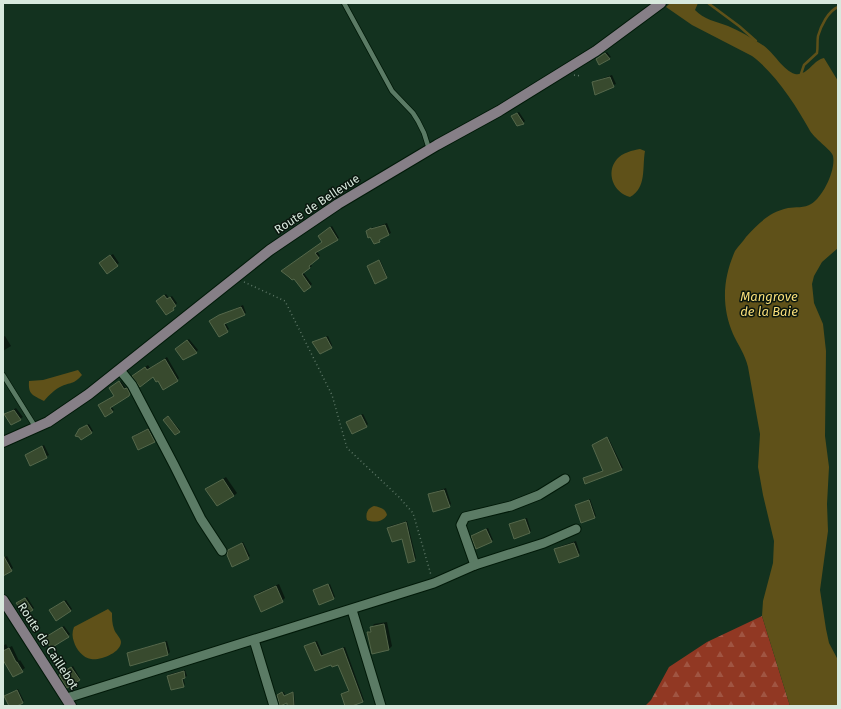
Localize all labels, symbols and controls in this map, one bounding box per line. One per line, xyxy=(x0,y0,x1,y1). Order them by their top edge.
street label: Route de Bellevue xyxy=(272,171,362,237)
water label: Mangrove de la Baie xyxy=(740,289,798,319)
street label: Route de Caillebot xyxy=(15,600,82,692)

